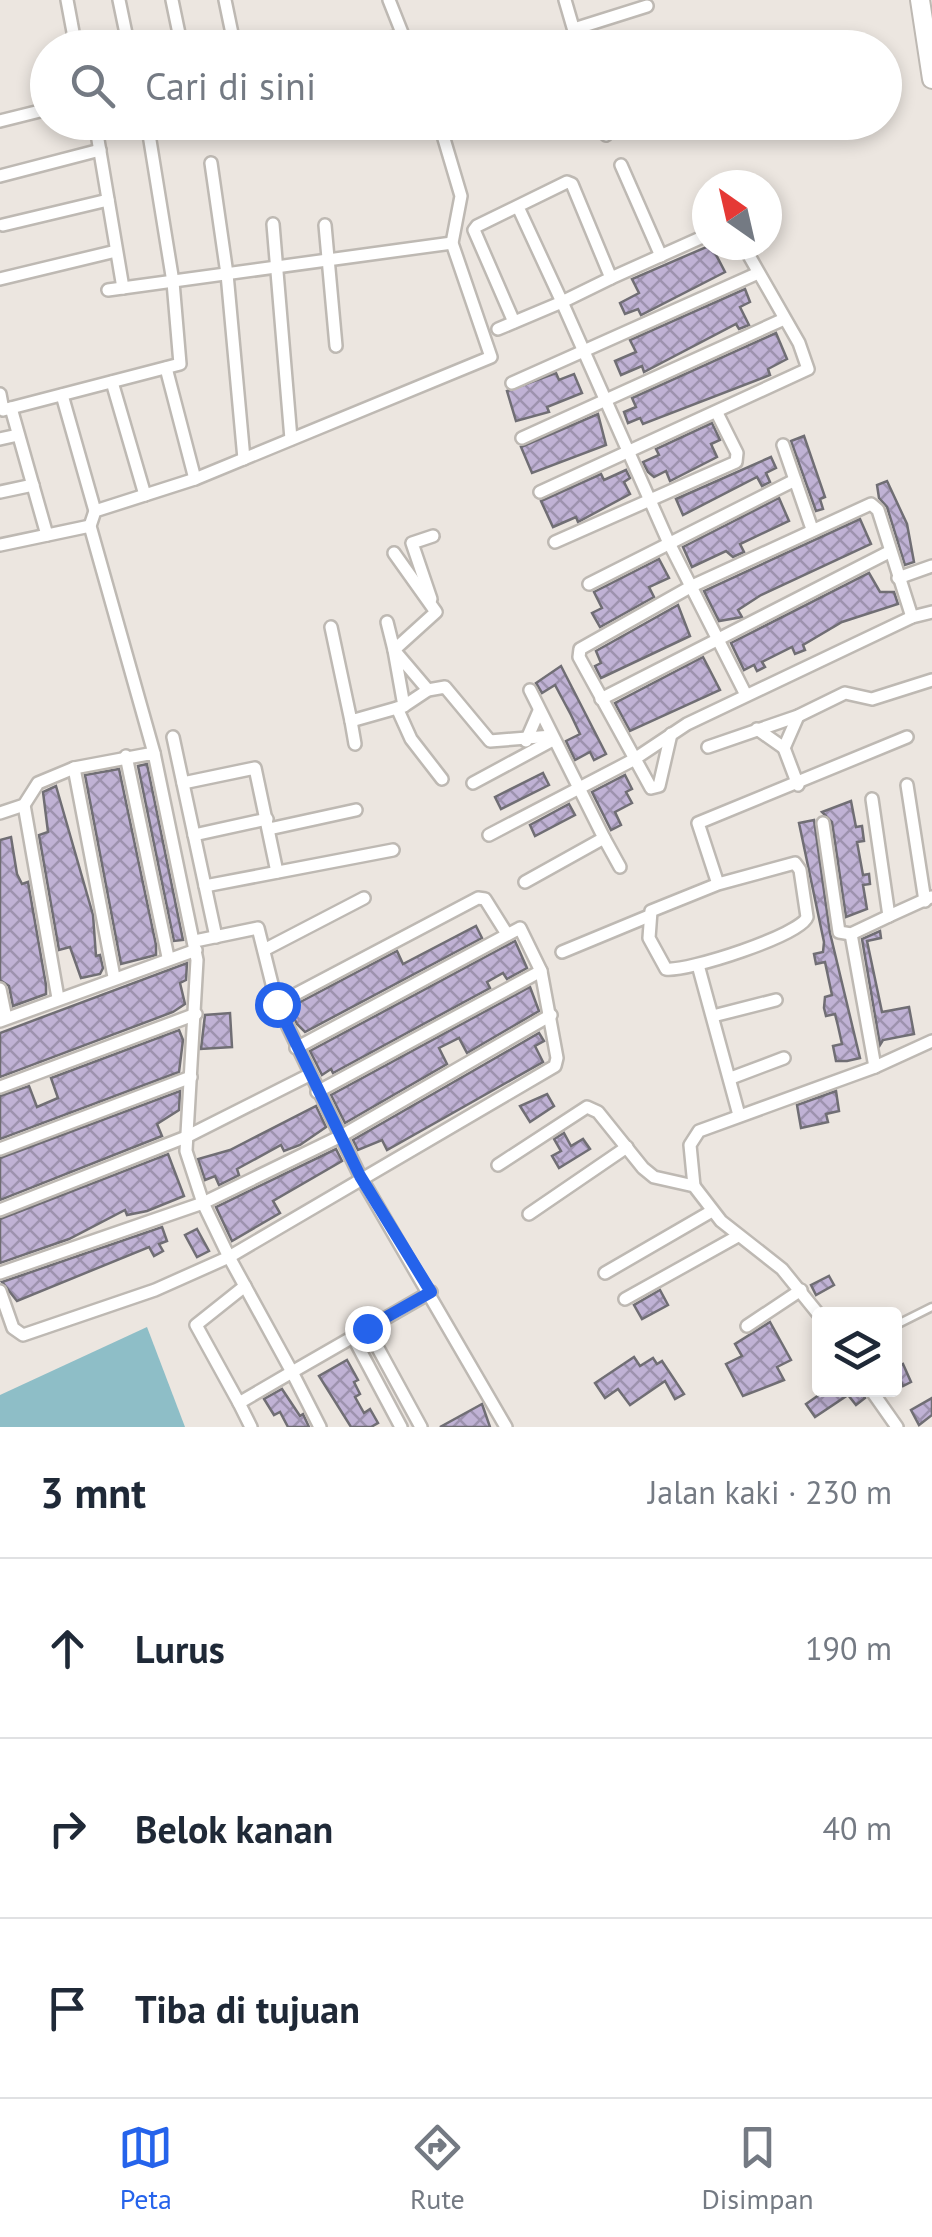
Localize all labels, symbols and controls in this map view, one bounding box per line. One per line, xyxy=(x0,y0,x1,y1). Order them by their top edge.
search box xyxy=(30,30,902,140)
icon: search xyxy=(65,58,120,113)
text: Cari di sini xyxy=(145,61,316,110)
north arrow xyxy=(692,170,782,260)
route start xyxy=(255,982,301,1028)
route end xyxy=(345,1306,391,1352)
map controls xyxy=(812,1307,902,1397)
button: layers xyxy=(812,1307,902,1397)
text: 3 mnt xyxy=(40,1465,146,1520)
text: Jalan kaki · 230 m xyxy=(648,1471,892,1513)
icon: ahead xyxy=(40,1621,95,1676)
text: Lurus xyxy=(135,1624,225,1673)
text: 190 m xyxy=(805,1627,892,1669)
icon: right xyxy=(40,1801,95,1856)
text: Belok kanan xyxy=(135,1804,333,1853)
text: 40 m xyxy=(823,1807,892,1849)
icon: arrive xyxy=(40,1981,95,2036)
text: Tiba di tujuan xyxy=(135,1984,360,2033)
tab: Peta xyxy=(118,2120,173,2217)
tab: Rute xyxy=(410,2120,465,2217)
tab: Disimpan xyxy=(701,2120,814,2217)

